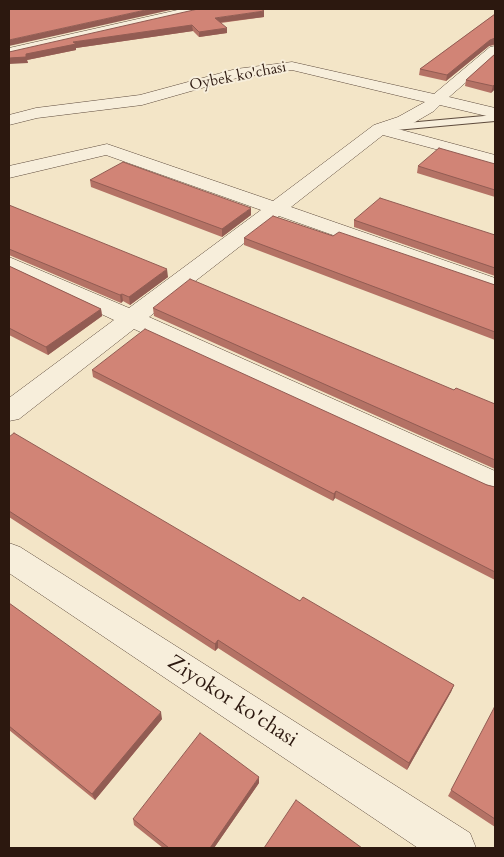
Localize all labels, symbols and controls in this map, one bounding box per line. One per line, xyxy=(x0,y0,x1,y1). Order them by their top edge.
street label: Oybek ko'chasi xyxy=(188,59,288,95)
street label: Ziyokor ko'chasi xyxy=(162,651,302,753)

